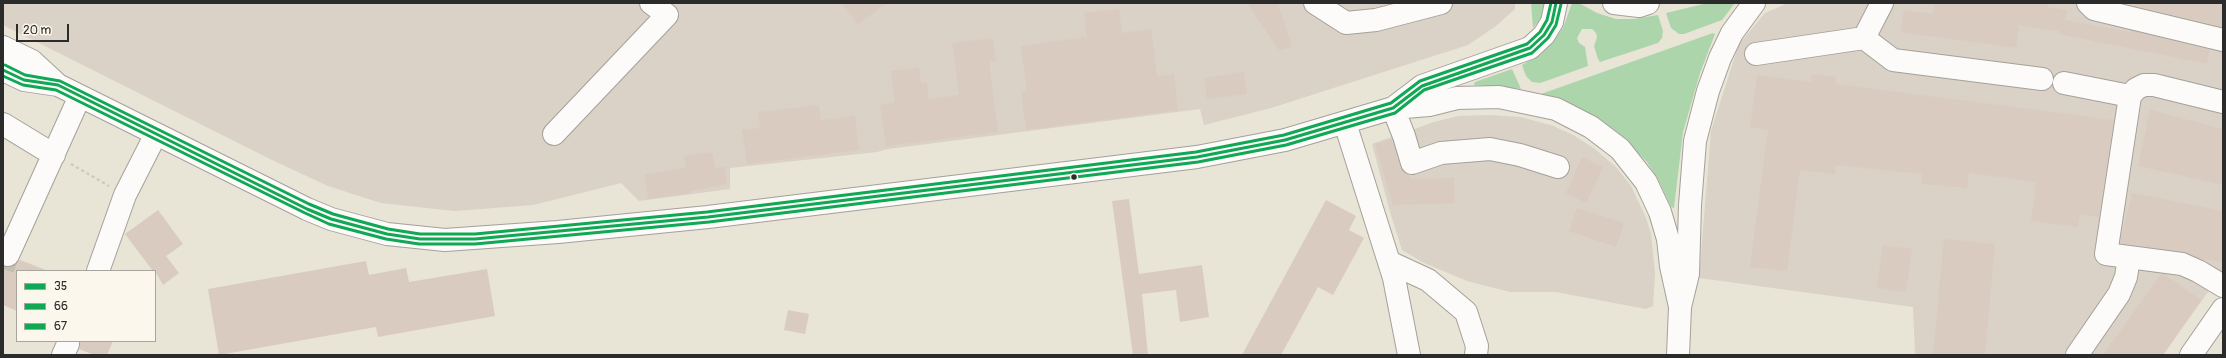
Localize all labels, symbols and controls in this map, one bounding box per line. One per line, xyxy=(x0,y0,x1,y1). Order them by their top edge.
scale bar xyxy=(18,16,71,42)
text: 20 m xyxy=(23,23,51,38)
unlabelled marker xyxy=(1069,172,1079,182)
legend xyxy=(16,270,156,342)
text: 35 xyxy=(54,279,67,294)
text: 66 xyxy=(54,299,68,314)
text: 67 xyxy=(54,319,67,334)

